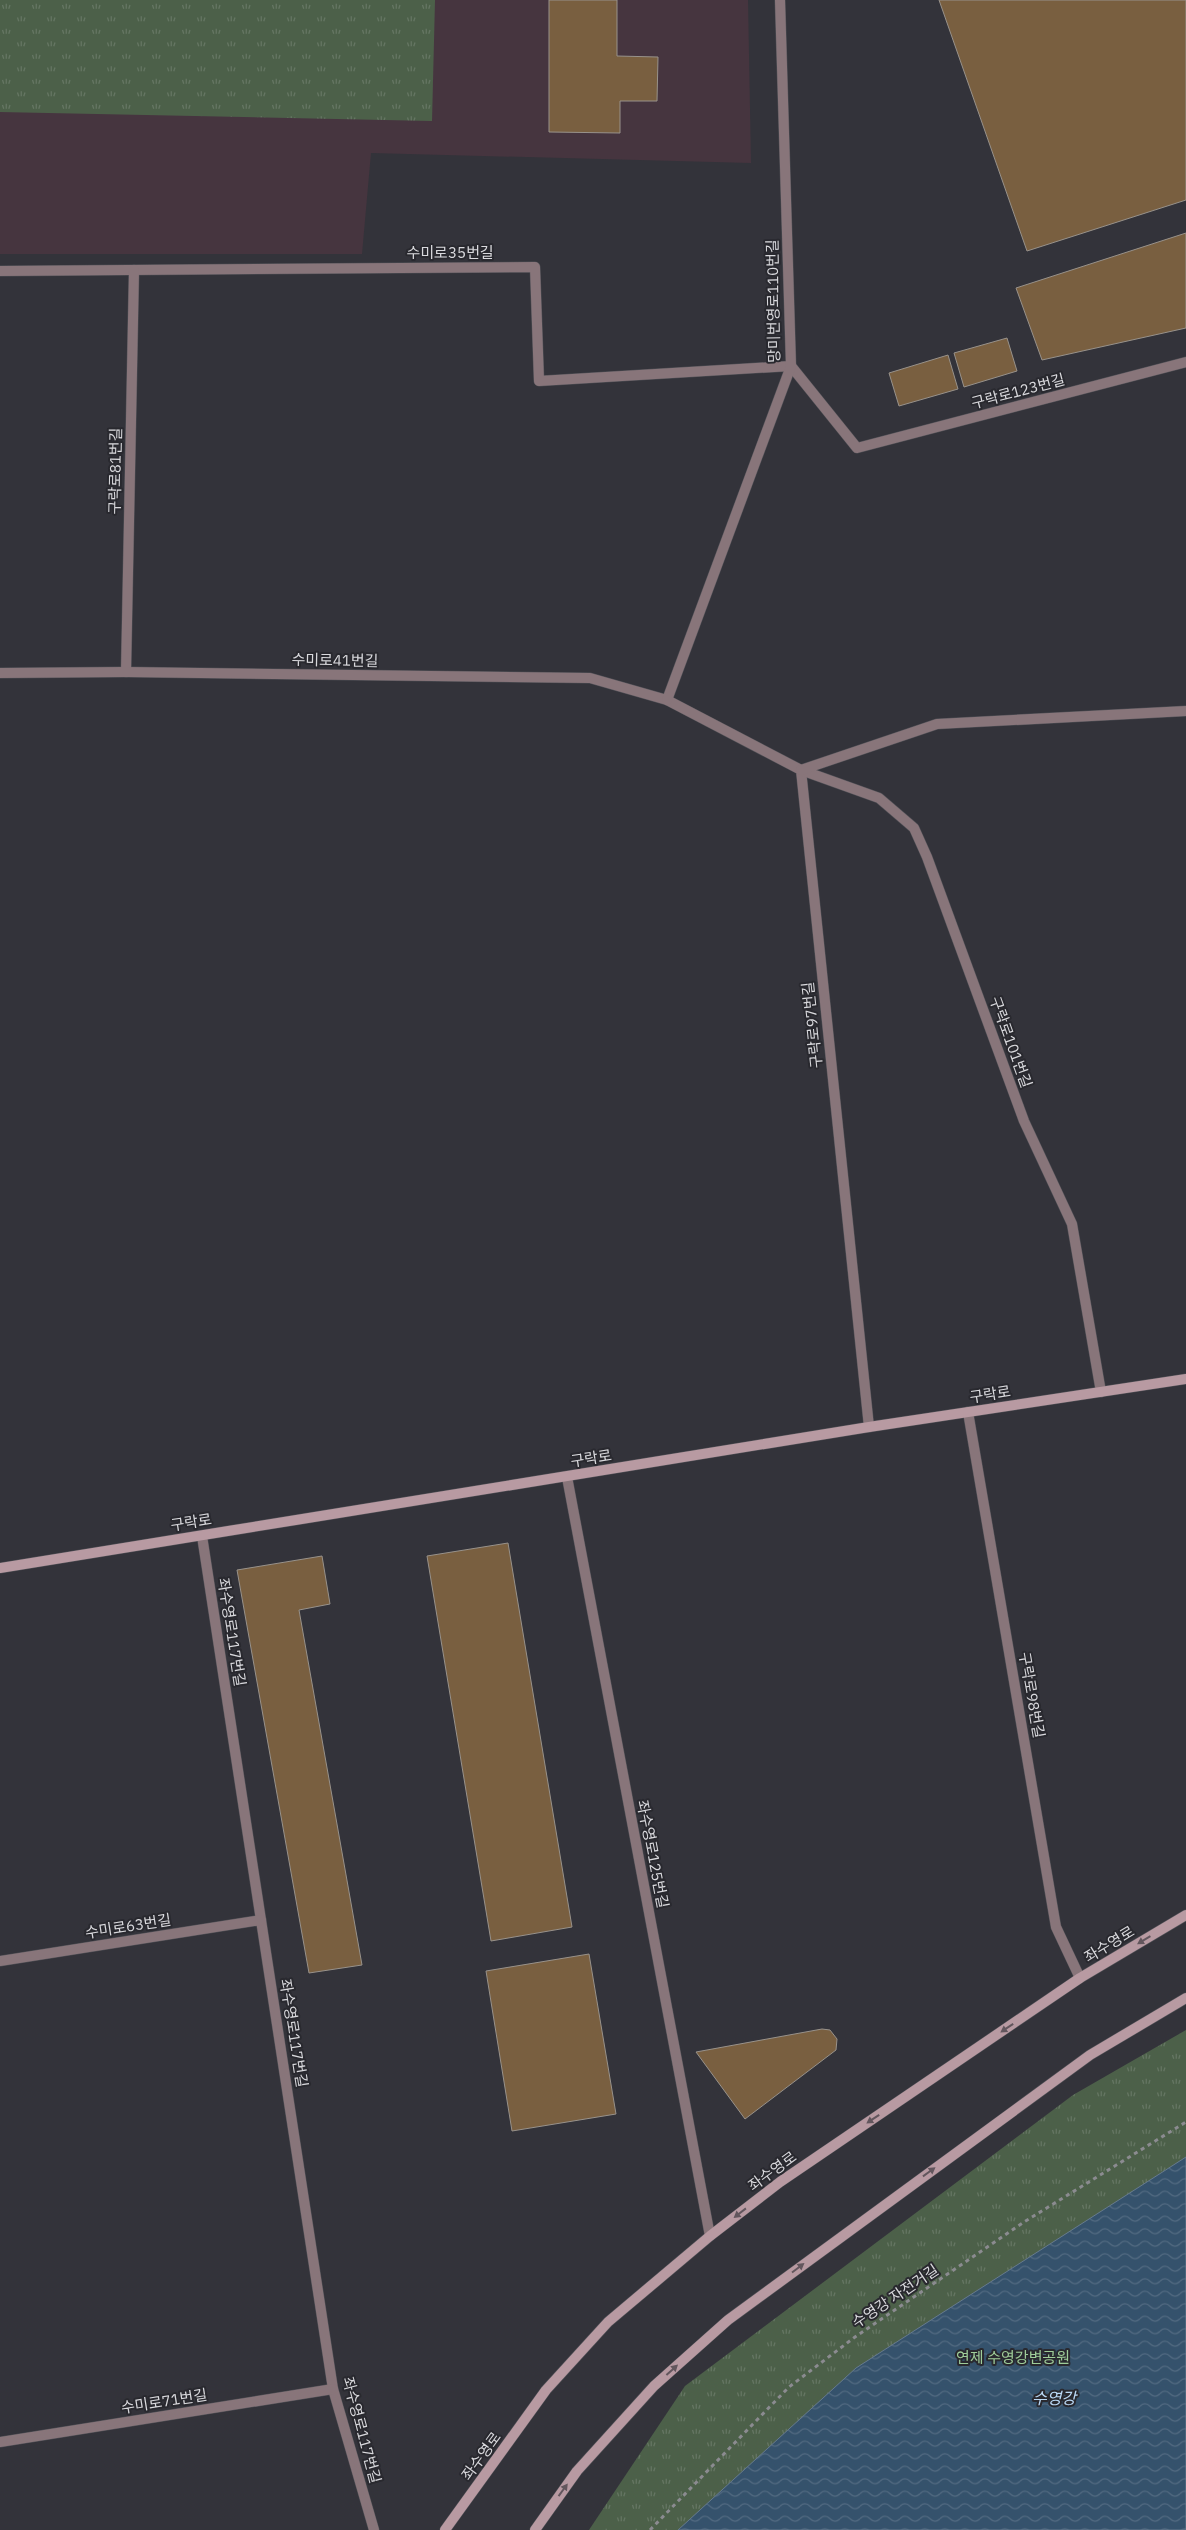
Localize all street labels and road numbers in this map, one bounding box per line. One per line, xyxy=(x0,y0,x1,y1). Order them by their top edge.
street label: 망미번영로110번길 xyxy=(762,239,784,363)
street label: 수미로35번길 xyxy=(406,243,494,262)
street label: 구락로123번길 xyxy=(969,369,1067,413)
street label: 구락로81번길 xyxy=(105,427,125,515)
street label: 수미로41번길 xyxy=(291,650,379,670)
street label: 구락로97번길 xyxy=(798,981,826,1069)
street label: 구락로101번길 xyxy=(986,994,1036,1090)
street label: 구락로 xyxy=(968,1381,1012,1407)
street label: 구락로 xyxy=(569,1445,613,1471)
street label: 구락로 xyxy=(169,1509,213,1535)
street label: 좌수영로117번길 xyxy=(214,1576,250,1688)
street label: 구락로98번길 xyxy=(1015,1651,1049,1739)
street label: 좌수영로125번길 xyxy=(633,1798,673,1910)
street label: 수미로63번길 xyxy=(84,1910,172,1942)
street label: 좌수영로 xyxy=(1080,1922,1138,1966)
street label: 좌수영로117번길 xyxy=(276,1977,312,2089)
street label: 좌수영로 xyxy=(744,2147,800,2195)
street label: 수영강 자전거길 xyxy=(848,2260,942,2332)
street label: 좌수영로117번길 xyxy=(339,2375,385,2485)
street label: 수미로71번길 xyxy=(120,2385,208,2417)
street label: 좌수영로 xyxy=(457,2428,505,2484)

